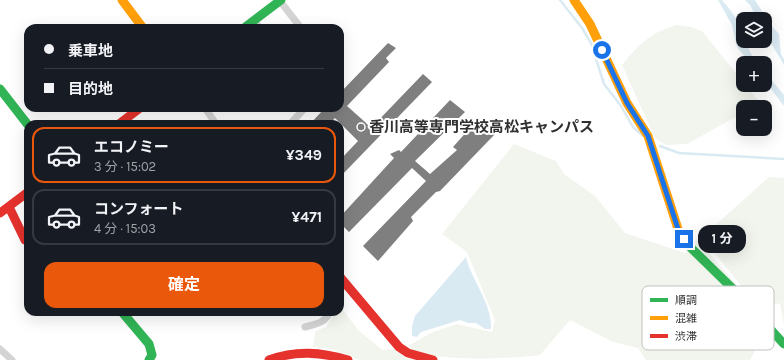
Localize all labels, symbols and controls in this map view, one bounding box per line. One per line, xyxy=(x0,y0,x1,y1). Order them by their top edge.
map controls xyxy=(736,12,772,136)
button: layers xyxy=(736,12,772,48)
route start xyxy=(593,41,611,59)
text: 乗車地 xyxy=(68,42,113,60)
button: + xyxy=(736,56,772,92)
text: 目的地 xyxy=(68,80,113,98)
button: − xyxy=(736,100,772,136)
place label: 香川高等専門学校高松キャンパス xyxy=(369,118,594,136)
marker: 香川高等専門学校高松キャンパス xyxy=(356,122,366,132)
icon: car xyxy=(46,137,82,173)
text: エコノミー xyxy=(94,138,169,156)
text: ¥349 xyxy=(286,146,322,164)
text: 3 分 · 15:02 xyxy=(94,159,156,174)
icon: car xyxy=(46,199,82,235)
text: コンフォート xyxy=(94,200,184,218)
text: ¥471 xyxy=(291,208,322,226)
text: 4 分 · 15:03 xyxy=(94,221,156,236)
callout: 1 分 xyxy=(698,225,746,253)
route end xyxy=(675,230,693,248)
text: 1 分 xyxy=(712,231,732,246)
button: 確定 xyxy=(44,262,324,308)
legend xyxy=(642,286,774,350)
text: 順調 xyxy=(675,294,697,307)
text: 混雑 xyxy=(675,312,697,325)
text: 渋滞 xyxy=(675,330,697,343)

